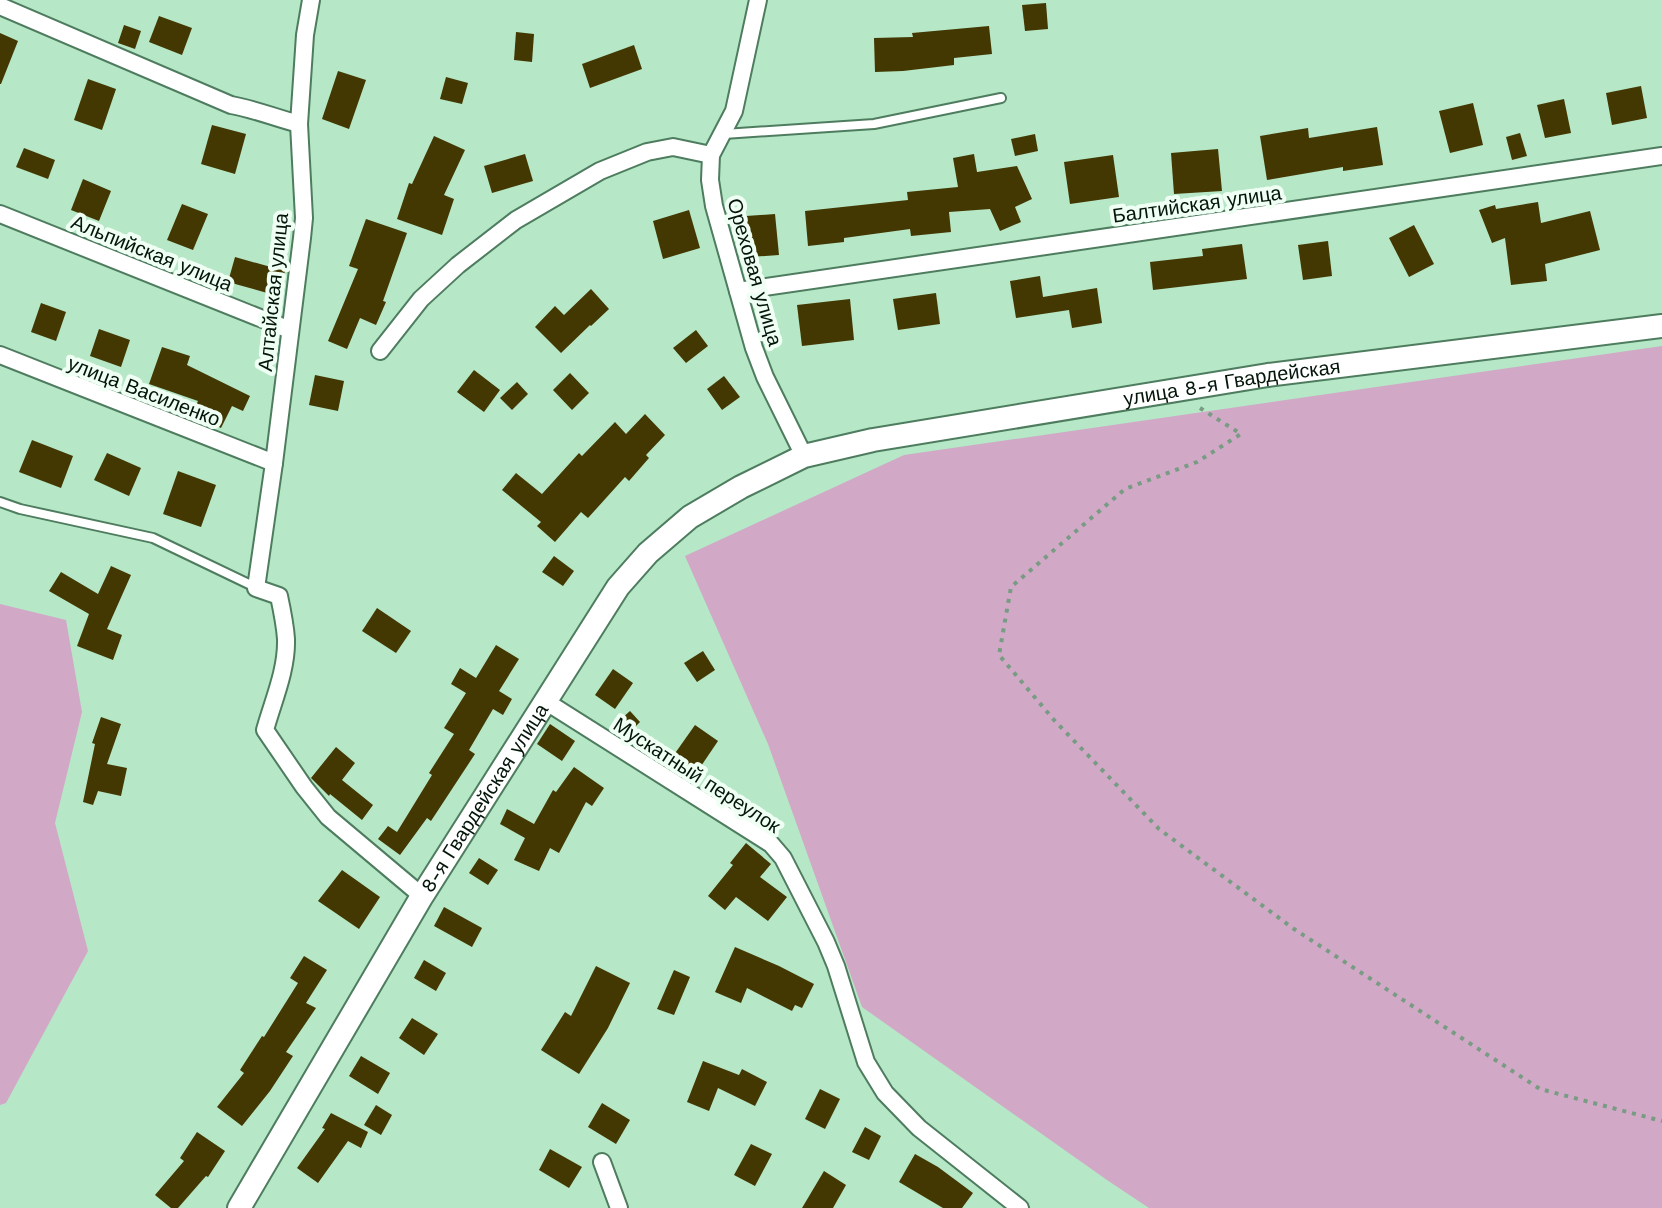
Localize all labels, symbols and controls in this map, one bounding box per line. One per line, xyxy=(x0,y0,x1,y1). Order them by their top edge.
street label: Балтийская улица xyxy=(1111,180,1284,228)
street label: Ореховая улица xyxy=(722,195,788,349)
street label: Альпийская улица xyxy=(68,210,237,297)
street label: Алтайская улица xyxy=(253,211,293,372)
street label: улица Василенко xyxy=(64,351,224,431)
street label: улица 8-я Гвардейская xyxy=(1122,354,1342,411)
street label: 8-я Гвардейская улица xyxy=(415,698,554,897)
street label: Мускатный переулок xyxy=(609,712,785,838)

